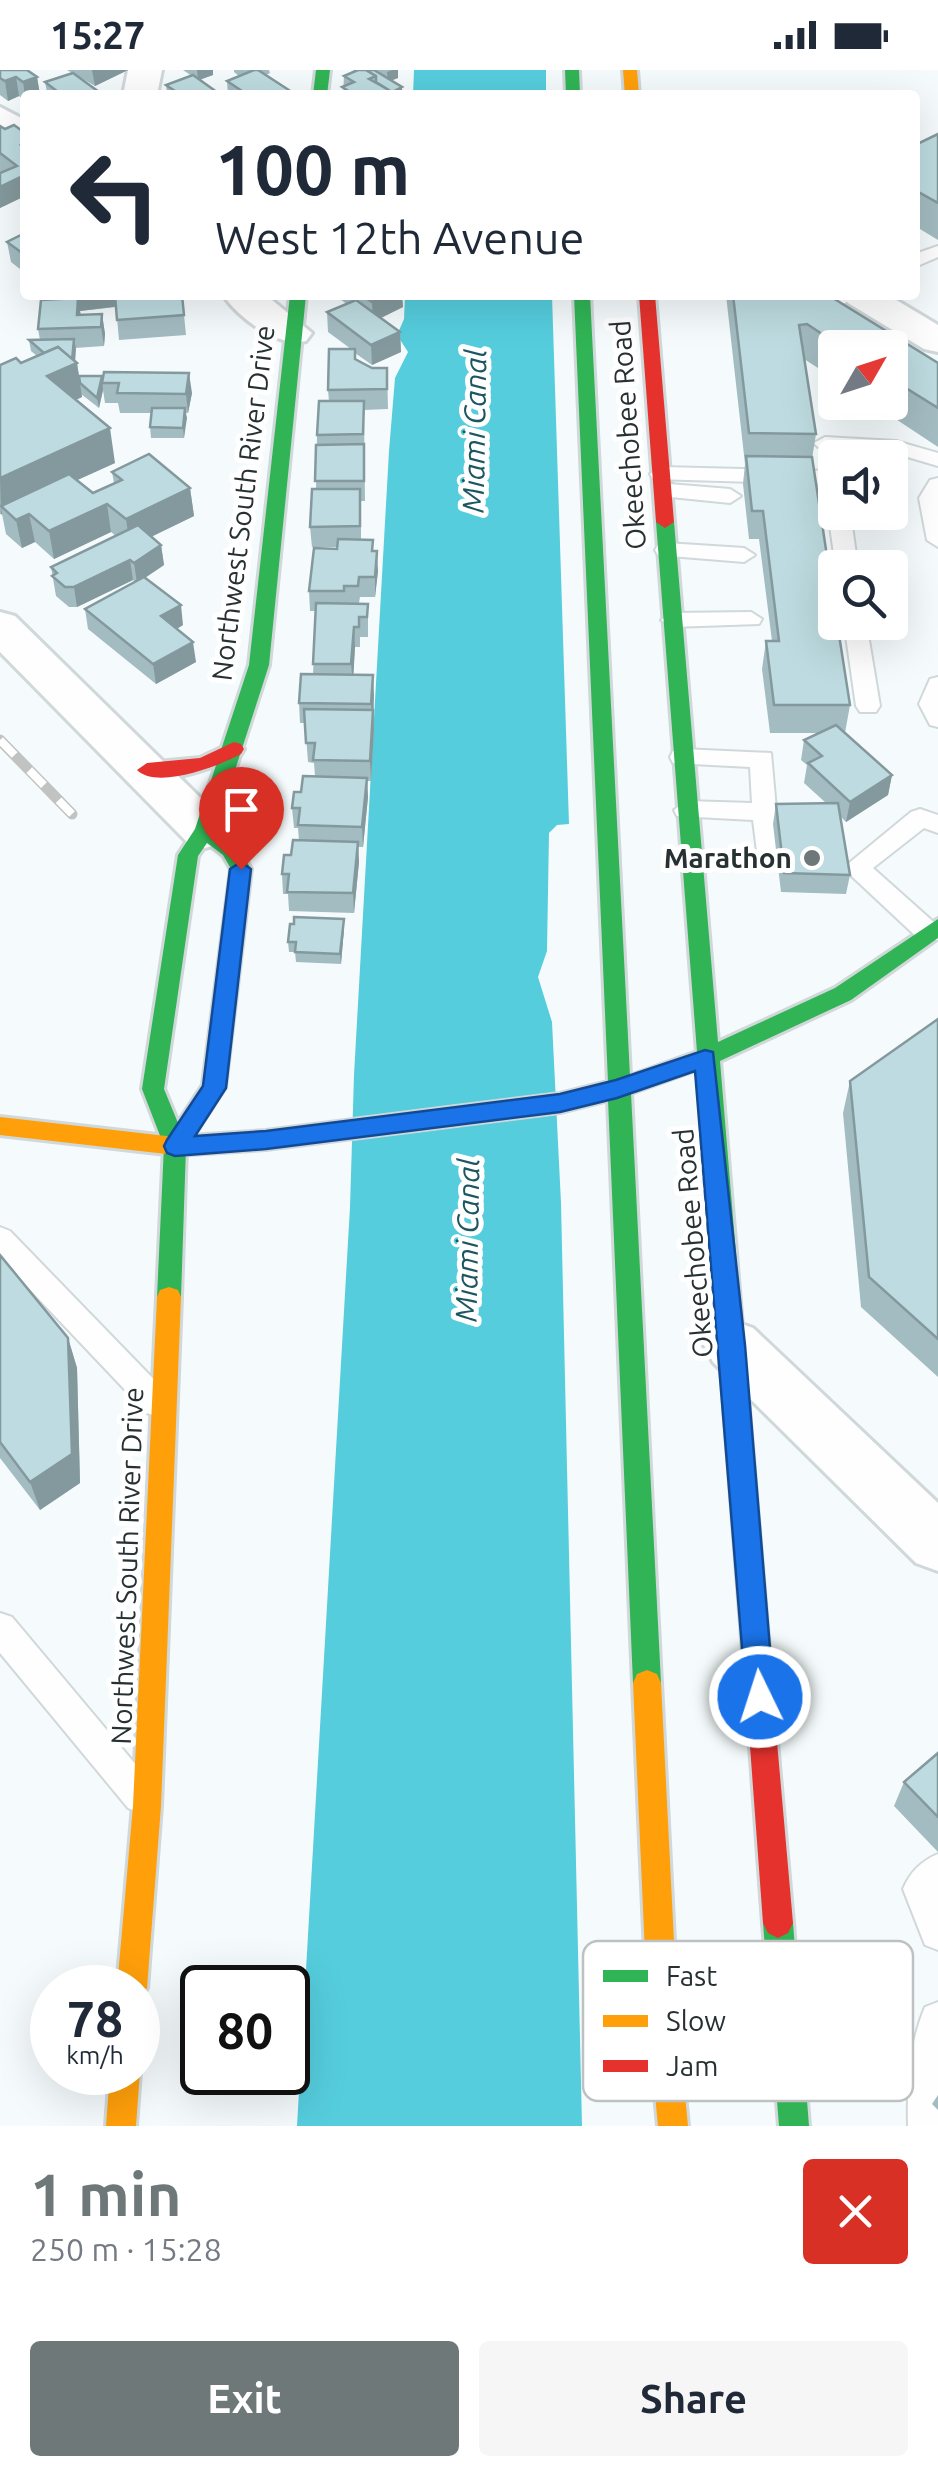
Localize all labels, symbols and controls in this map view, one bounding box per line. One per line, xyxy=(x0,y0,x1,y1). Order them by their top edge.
text: 15:27 xyxy=(50,14,145,56)
icon: left xyxy=(50,130,180,260)
text: 100 m xyxy=(215,130,410,208)
text: West 12th Avenue xyxy=(215,212,584,263)
street label: Okeechobee Road xyxy=(604,319,651,551)
street label: Northwest South River Drive xyxy=(205,324,280,682)
north arrow xyxy=(818,330,908,420)
map controls xyxy=(818,330,908,640)
water label: Miami Canal xyxy=(456,348,492,513)
button: sound xyxy=(818,440,908,530)
button: search xyxy=(818,550,908,640)
pin xyxy=(199,767,284,870)
icon: arrive xyxy=(214,782,269,837)
place label: Marathon xyxy=(664,842,792,873)
marker: Marathon xyxy=(801,847,823,869)
street label: Okeechobee Road xyxy=(667,1127,718,1359)
water label: Miami Canal xyxy=(449,1157,485,1322)
street label: Northwest South River Drive xyxy=(105,1387,148,1745)
position arrow xyxy=(708,1645,812,1749)
legend xyxy=(583,1941,913,2101)
text: Fast xyxy=(666,1960,717,1991)
speed limit sign: 80 xyxy=(180,1965,310,2095)
text: 78 xyxy=(67,1990,123,2046)
text: Slow xyxy=(666,2005,726,2036)
text: km/h xyxy=(66,2041,124,2069)
text: Jam xyxy=(666,2050,718,2081)
button: close xyxy=(803,2159,908,2264)
text: 1 min xyxy=(30,2160,182,2227)
text: 250 m · 15:28 xyxy=(30,2231,222,2267)
button: Exit xyxy=(30,2341,459,2456)
button: Share xyxy=(479,2341,908,2456)

